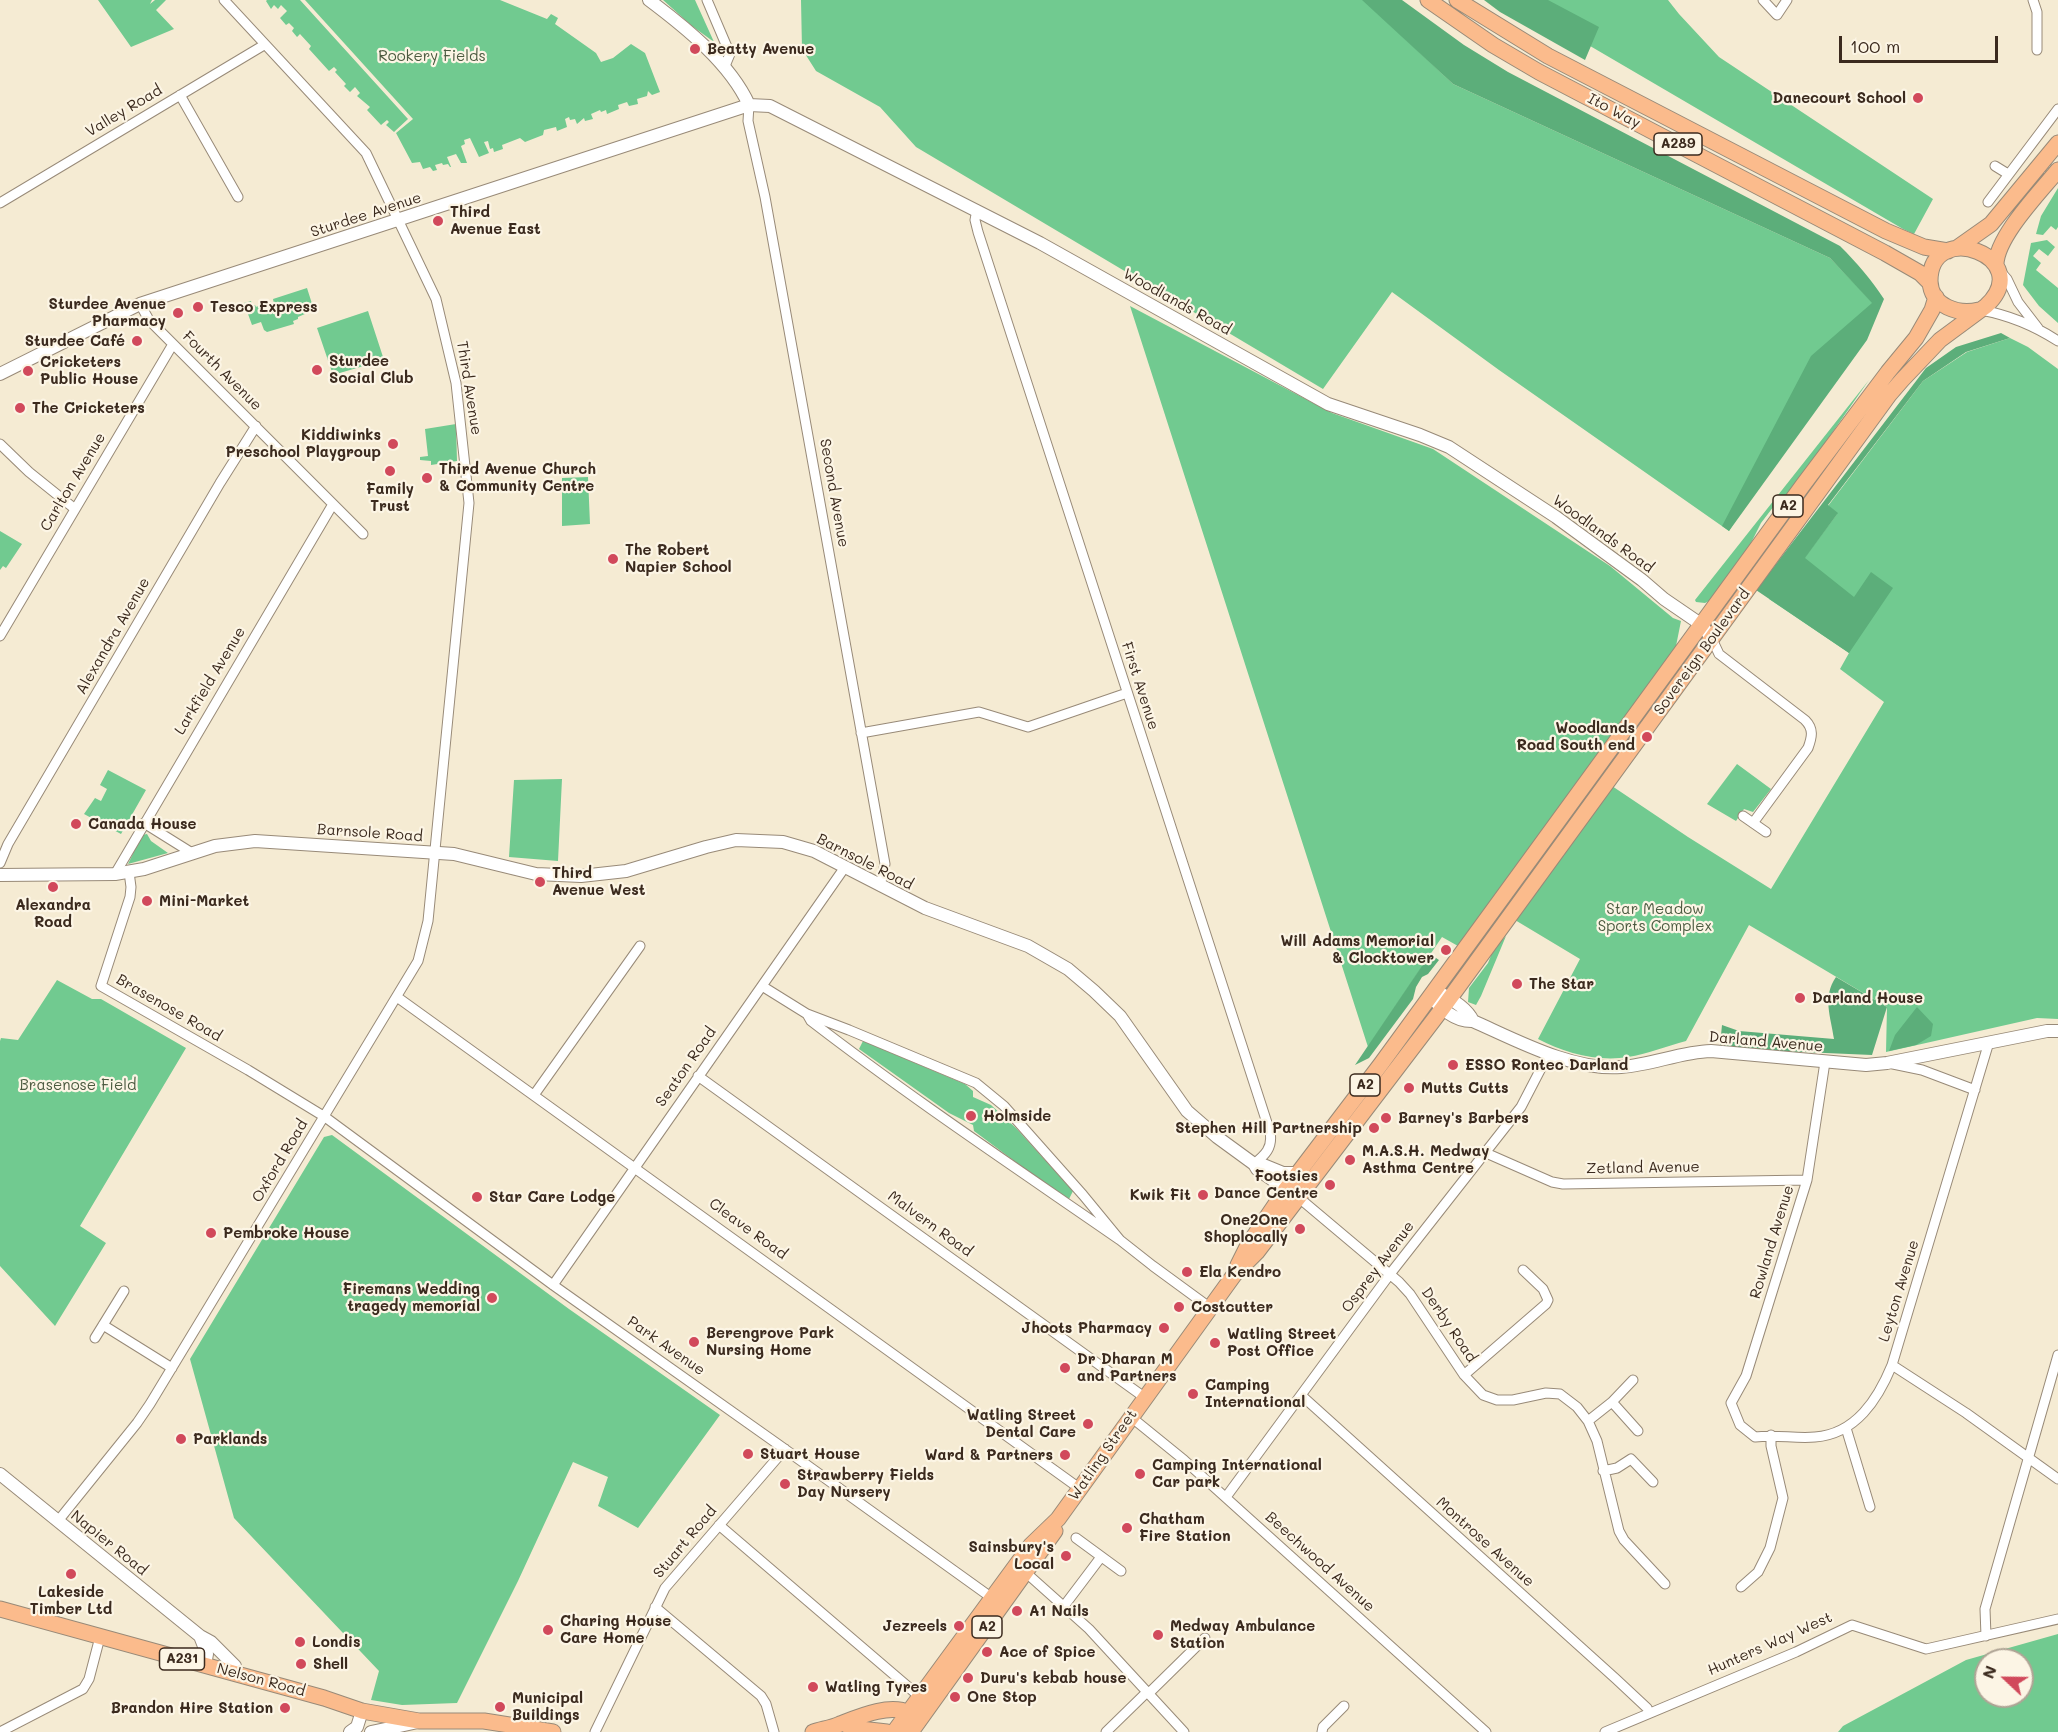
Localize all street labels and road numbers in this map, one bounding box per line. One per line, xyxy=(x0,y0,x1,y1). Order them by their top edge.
street label: Valley Road xyxy=(83,81,165,141)
street label: Ito Way xyxy=(1585,90,1643,132)
road number: A289 xyxy=(1654,133,1702,155)
street label: Sturdee Avenue xyxy=(308,189,424,241)
street label: Woodlands Road xyxy=(1120,265,1234,339)
street label: Fourth Avenue xyxy=(179,328,265,414)
street label: Third Avenue xyxy=(453,340,485,436)
street label: Carlton Avenue xyxy=(36,429,110,535)
street label: Second Avenue xyxy=(816,437,852,549)
street label: Woodlands Road xyxy=(1549,491,1657,577)
road number: A2 xyxy=(1773,495,1803,517)
street label: Alexandra Avenue xyxy=(72,574,154,698)
street label: Sovereign Boulevard xyxy=(1650,585,1754,719)
street label: Larkfield Avenue xyxy=(171,624,249,738)
street label: First Avenue xyxy=(1117,640,1163,732)
street label: Barnsole Road xyxy=(317,820,423,846)
street label: Barnsole Road xyxy=(814,830,916,894)
street label: Brasenose Road xyxy=(113,971,225,1045)
street label: Seaton Road xyxy=(652,1024,720,1110)
street label: Darland Avenue xyxy=(1708,1028,1824,1056)
road number: A2 xyxy=(1350,1074,1380,1096)
street label: Oxford Road xyxy=(248,1116,312,1206)
street label: Zetland Avenue xyxy=(1586,1158,1700,1178)
street label: Rowland Avenue xyxy=(1746,1183,1798,1301)
street label: Malvern Road xyxy=(884,1187,976,1261)
street label: Cleave Road xyxy=(705,1195,791,1263)
street label: Osprey Avenue xyxy=(1338,1218,1418,1316)
street label: Leyton Avenue xyxy=(1875,1238,1923,1344)
street label: Derby Road xyxy=(1417,1284,1481,1366)
street label: Park Avenue xyxy=(624,1313,708,1379)
street label: Watling Street xyxy=(1065,1406,1141,1504)
street label: Montrose Avenue xyxy=(1432,1493,1538,1591)
street label: Stuart Road xyxy=(650,1502,720,1582)
street label: Napier Road xyxy=(67,1507,151,1579)
street label: Beechwood Avenue xyxy=(1262,1508,1378,1616)
street label: Hunters Way West xyxy=(1705,1608,1835,1680)
road number: A2 xyxy=(972,1616,1002,1638)
road number: A231 xyxy=(160,1648,204,1670)
street label: Nelson Road xyxy=(215,1660,307,1700)

